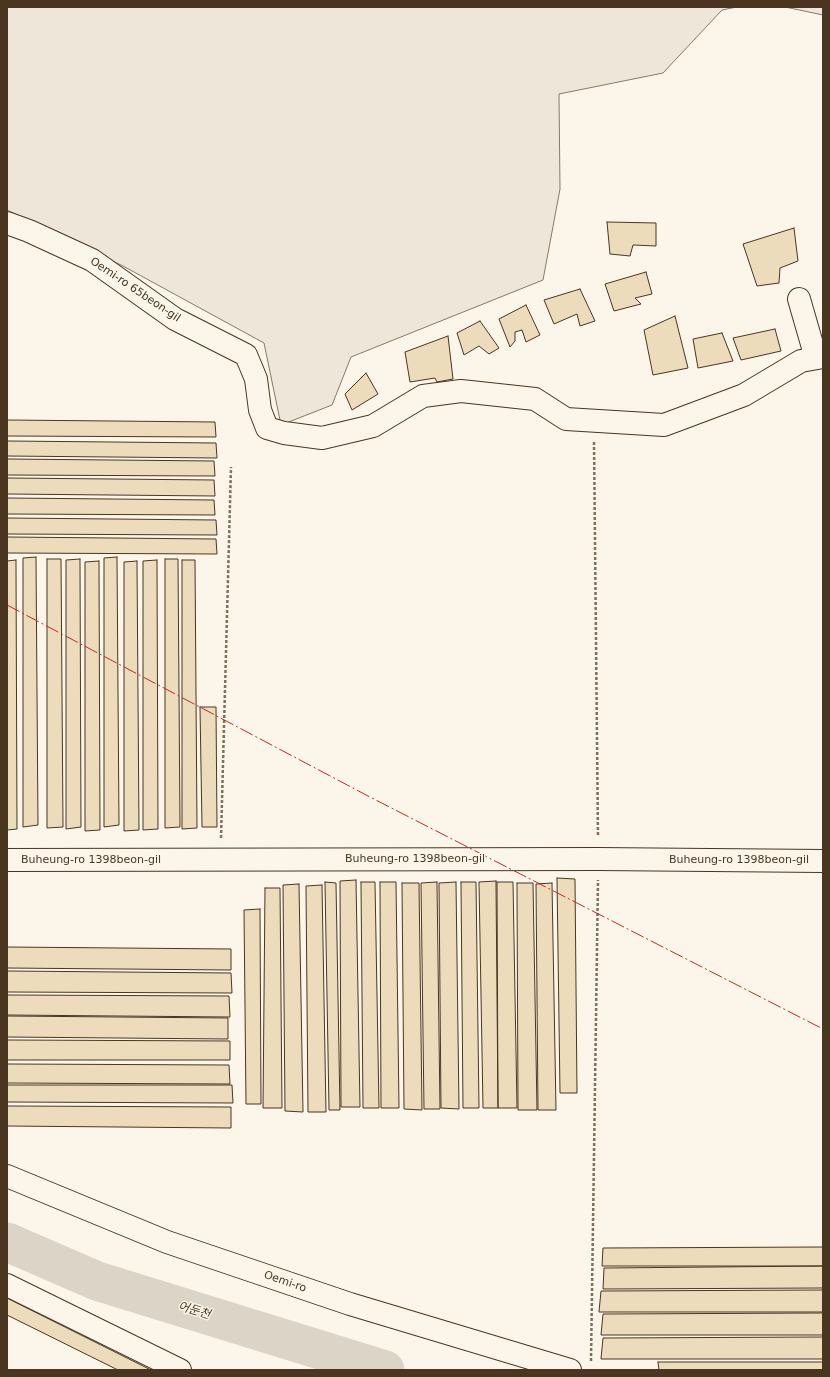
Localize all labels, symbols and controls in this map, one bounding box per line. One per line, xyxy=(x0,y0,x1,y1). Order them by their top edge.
street label: Oemi-ro 65beon-gil xyxy=(87,255,183,325)
street label: Buheung-ro 1398beon-gil xyxy=(345,852,485,866)
street label: Buheung-ro 1398beon-gil xyxy=(21,853,161,867)
street label: Buheung-ro 1398beon-gil xyxy=(669,853,809,867)
street label: Oemi-ro xyxy=(262,1269,308,1295)
water label: 어둔천 xyxy=(176,1299,212,1323)

